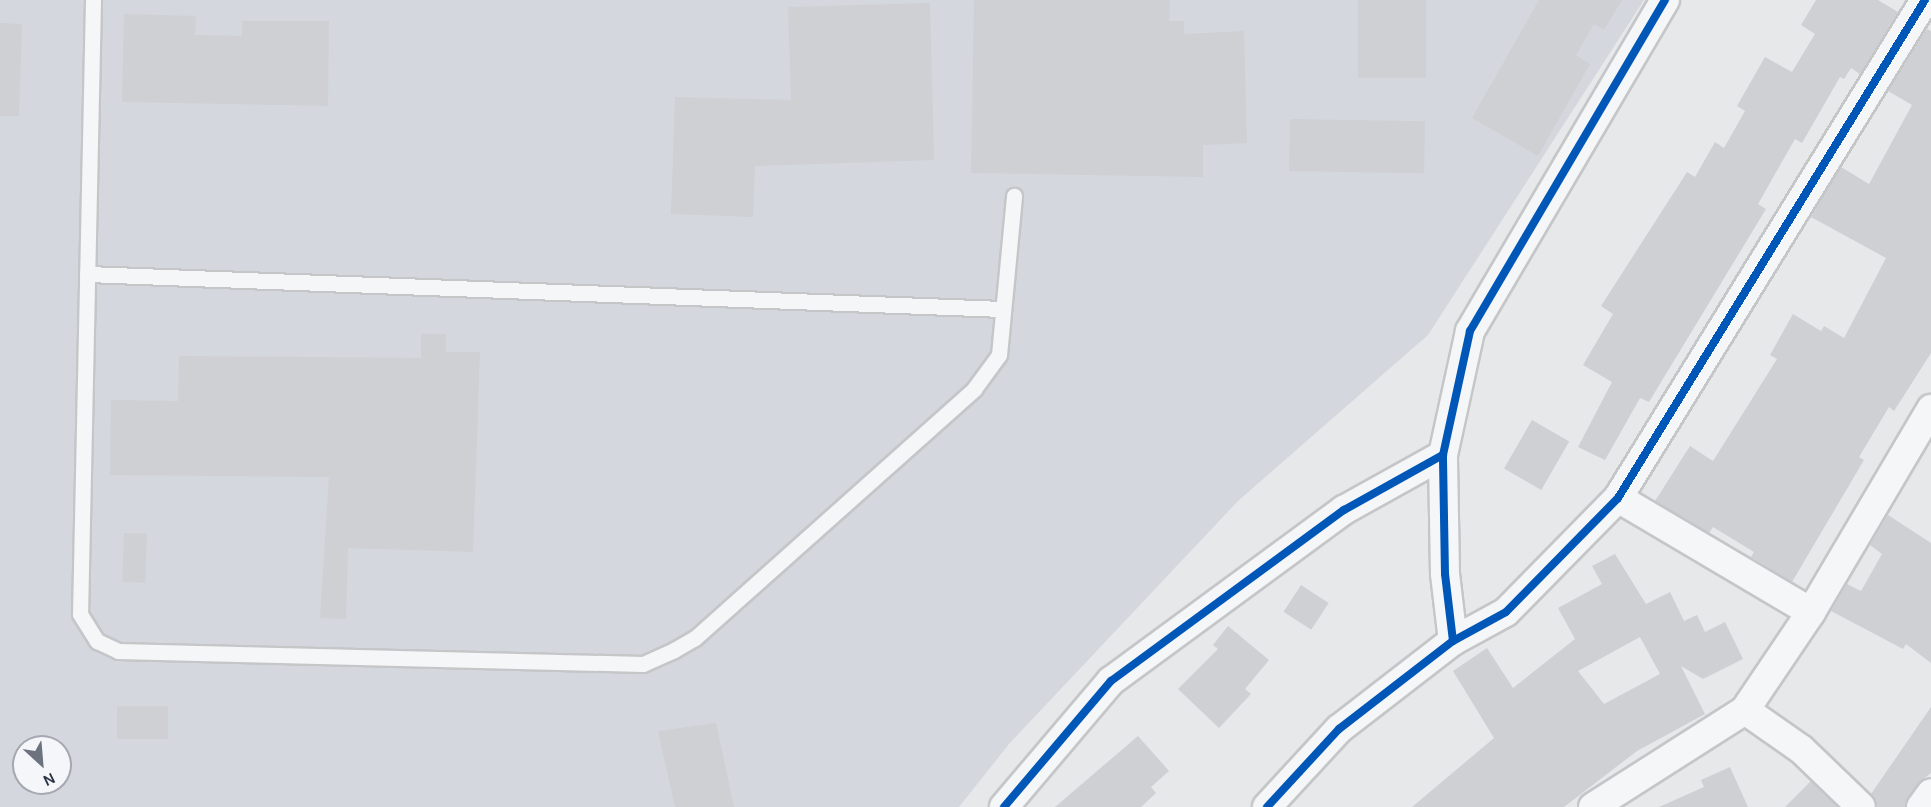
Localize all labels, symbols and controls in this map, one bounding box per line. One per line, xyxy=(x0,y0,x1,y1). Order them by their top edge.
north arrow xyxy=(12,735,72,795)
text: N xyxy=(40,769,59,791)

